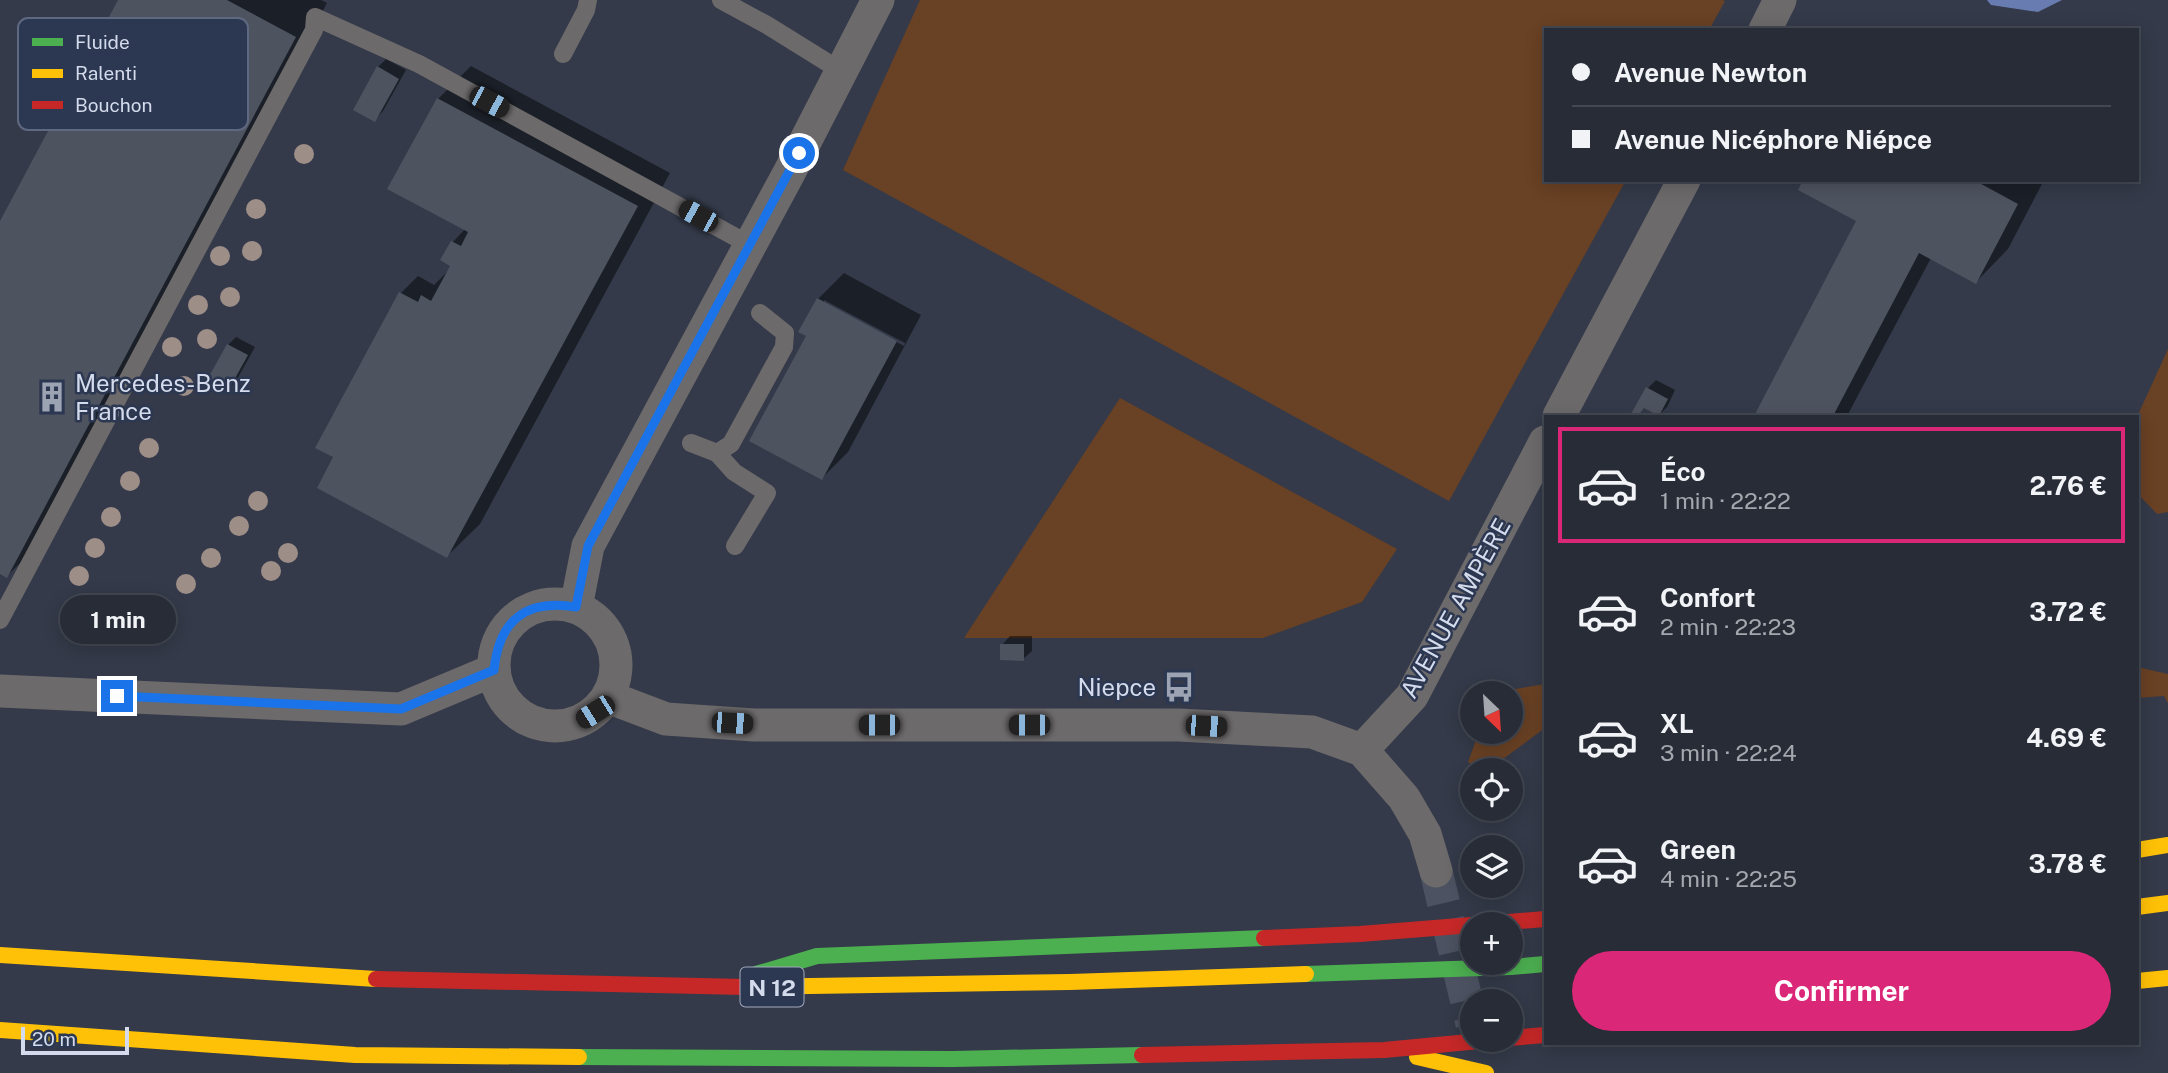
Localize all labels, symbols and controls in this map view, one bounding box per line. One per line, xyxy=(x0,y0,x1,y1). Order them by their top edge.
legend xyxy=(18,18,248,130)
text: Fluide xyxy=(75,31,130,53)
text: Avenue Newton xyxy=(1614,57,1807,88)
text: Ralenti xyxy=(75,62,137,84)
car xyxy=(466,83,513,121)
text: Bouchon xyxy=(75,94,152,116)
text: Avenue Nicéphore Niépce xyxy=(1614,124,1932,155)
route start xyxy=(783,137,815,169)
car xyxy=(675,197,722,235)
place label: Mercedes-Benz France xyxy=(75,369,250,425)
building icon: Mercedes-Benz France xyxy=(35,380,69,414)
icon: car xyxy=(1576,454,1639,517)
text: Éco xyxy=(1660,456,1706,487)
text: 2.76 € xyxy=(2030,470,2107,501)
text: 1 min · 22:22 xyxy=(1660,487,1791,514)
street label: AVENUE AMPÈRE xyxy=(1394,513,1516,703)
icon: car xyxy=(1576,580,1639,643)
text: Confort xyxy=(1660,582,1756,613)
callout: 1 min xyxy=(59,594,175,644)
text: 3.72 € xyxy=(2029,596,2107,627)
text: 1 min xyxy=(90,606,146,633)
text: 2 min · 22:23 xyxy=(1660,613,1796,640)
bus stop icon: Niepce xyxy=(1162,670,1196,704)
place label: Niepce xyxy=(1078,673,1156,701)
route end xyxy=(101,680,133,712)
north arrow xyxy=(1460,681,1522,744)
map controls xyxy=(1460,681,1523,1052)
car xyxy=(572,692,619,732)
icon: car xyxy=(1576,706,1639,769)
text: XL xyxy=(1660,708,1694,739)
car xyxy=(711,711,754,735)
car xyxy=(1185,714,1228,738)
car xyxy=(859,715,901,736)
car xyxy=(1009,715,1051,736)
text: 4.69 € xyxy=(2026,722,2107,753)
text: 3 min · 22:24 xyxy=(1660,739,1797,766)
button: locate xyxy=(1460,758,1523,821)
icon: car xyxy=(1576,832,1639,895)
text: Green xyxy=(1660,834,1736,865)
button: layers xyxy=(1460,835,1523,898)
text: 3.78 € xyxy=(2029,848,2107,879)
text: 4 min · 22:25 xyxy=(1660,865,1797,892)
button: + xyxy=(1460,912,1523,975)
button: Confirmer xyxy=(1572,951,2111,1031)
road number: N 12 xyxy=(740,968,804,1006)
button: − xyxy=(1460,989,1523,1052)
scale bar xyxy=(21,1024,130,1056)
text: 20 m xyxy=(32,1028,76,1050)

